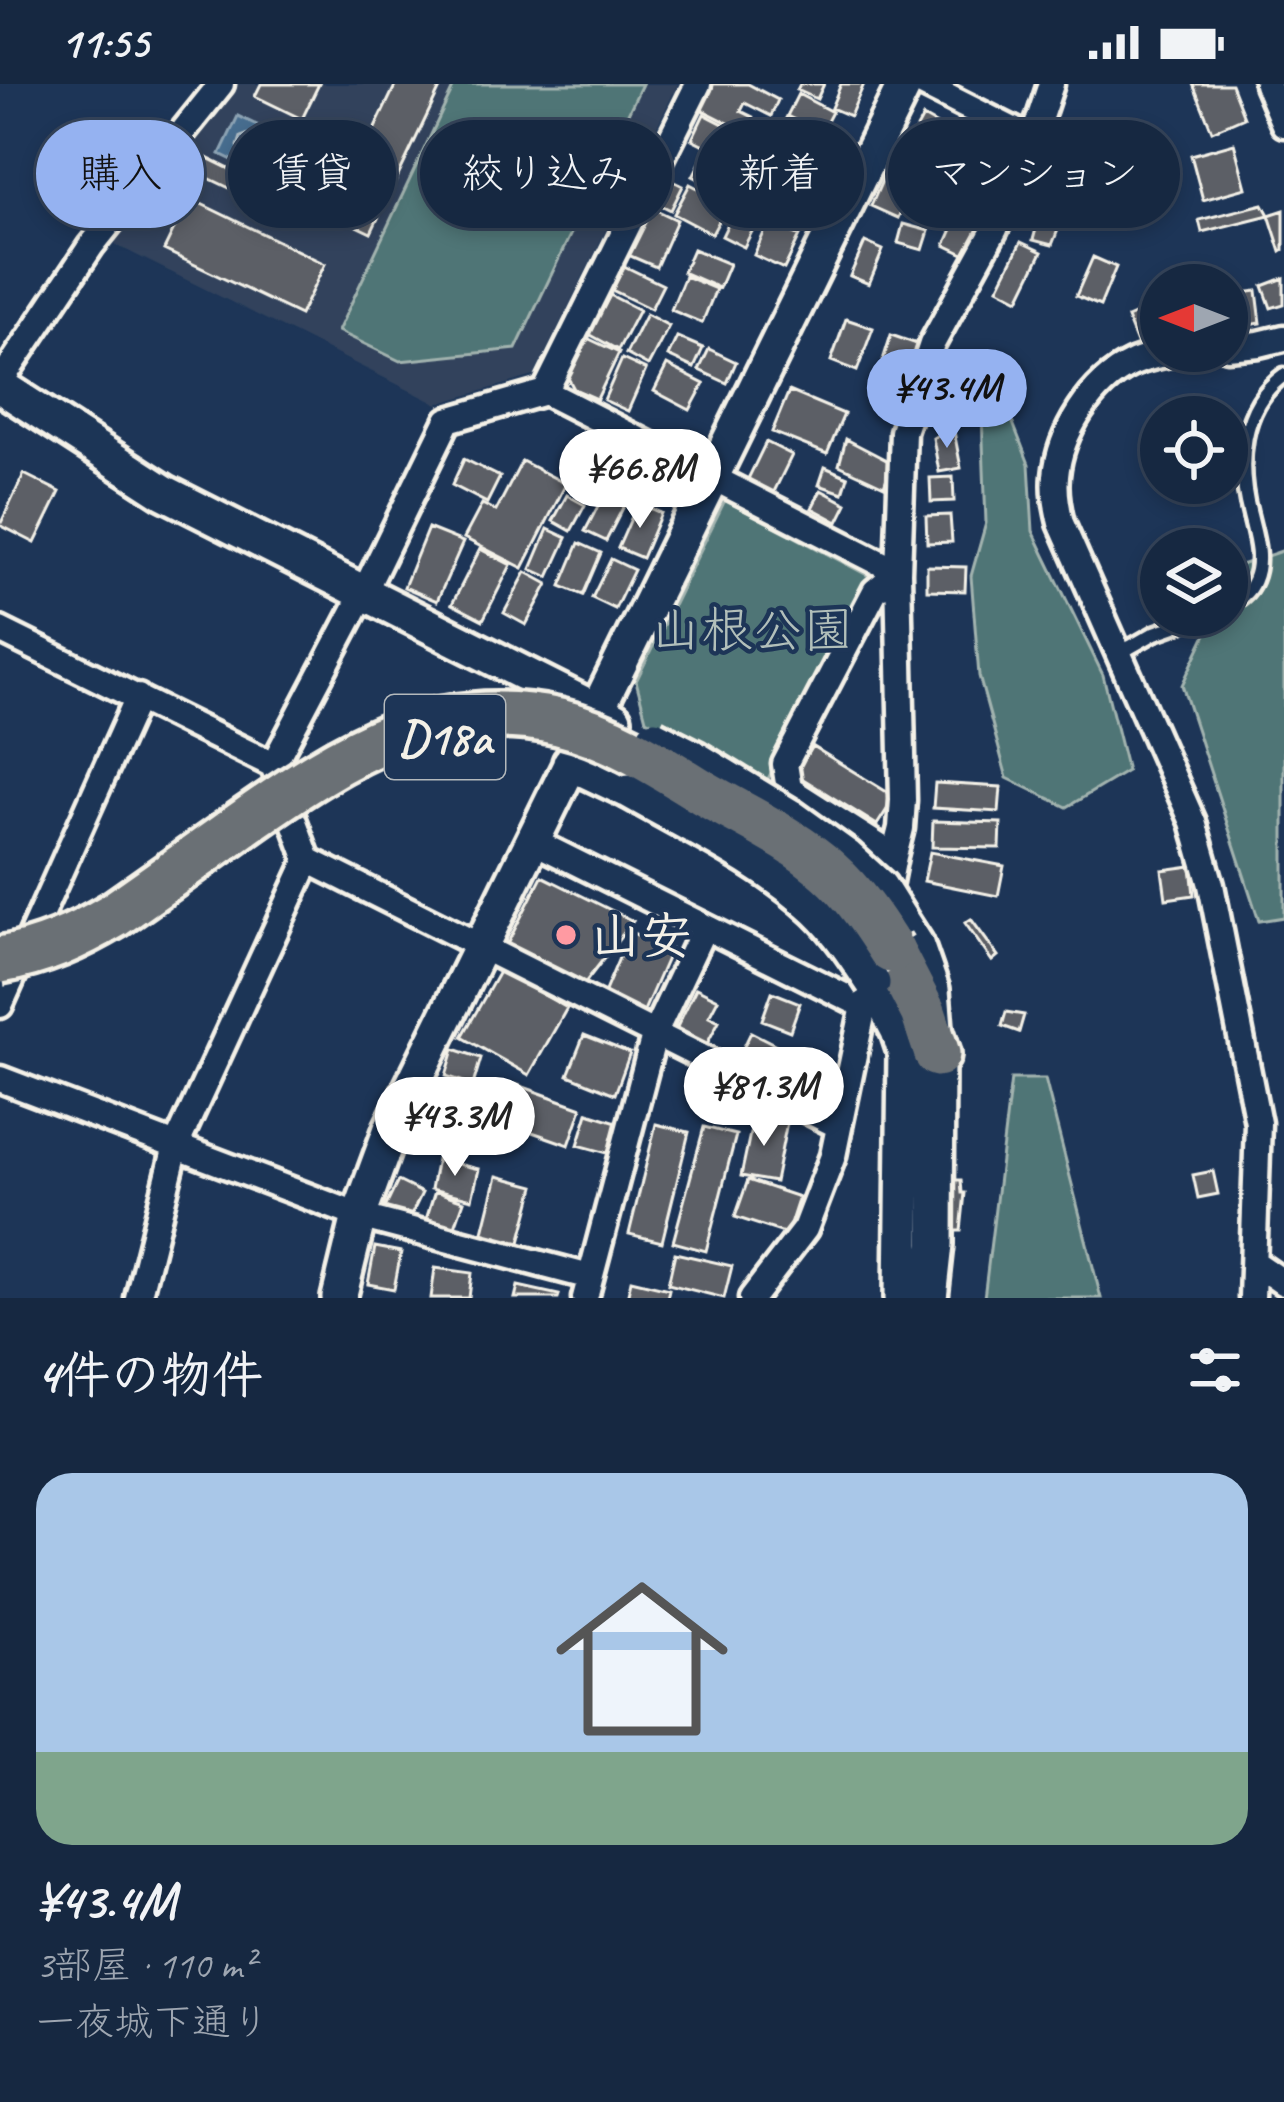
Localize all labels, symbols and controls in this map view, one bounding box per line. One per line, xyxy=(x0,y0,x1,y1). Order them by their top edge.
text: 11:55 xyxy=(60,14,148,71)
chip: 購入 xyxy=(36,120,204,228)
chip: 賃貸 xyxy=(228,120,396,228)
chip: 絞り込み xyxy=(420,120,672,228)
chip: 新着 xyxy=(696,120,864,228)
chip: マンション xyxy=(888,120,1180,228)
north arrow xyxy=(1140,264,1248,372)
map controls xyxy=(1140,264,1248,636)
pin: ¥43.4M xyxy=(849,349,1045,451)
text: ¥43.4M xyxy=(894,363,1000,412)
button: locate xyxy=(1140,396,1248,504)
pin: ¥66.8M xyxy=(542,429,738,531)
text: ¥66.8M xyxy=(586,443,694,492)
button: layers xyxy=(1140,528,1248,636)
park label: 山根公園 xyxy=(650,598,854,662)
road number: D18a xyxy=(385,695,505,779)
place label: 山安 xyxy=(590,904,692,968)
marker: 山安 xyxy=(553,922,579,948)
pin: ¥81.3M xyxy=(666,1047,862,1149)
text: ¥81.3M xyxy=(711,1061,817,1110)
pin: ¥43.3M xyxy=(357,1077,553,1179)
text: ¥43.3M xyxy=(402,1091,508,1140)
icon: filters xyxy=(1182,1337,1248,1403)
text: 4件の物件 xyxy=(36,1343,263,1407)
icon: home xyxy=(534,1551,750,1767)
text: ¥43.4M xyxy=(36,1869,175,1933)
text: 3部屋 · 110 m² xyxy=(36,1941,254,1990)
text: 一夜城下通り xyxy=(36,1998,270,2047)

